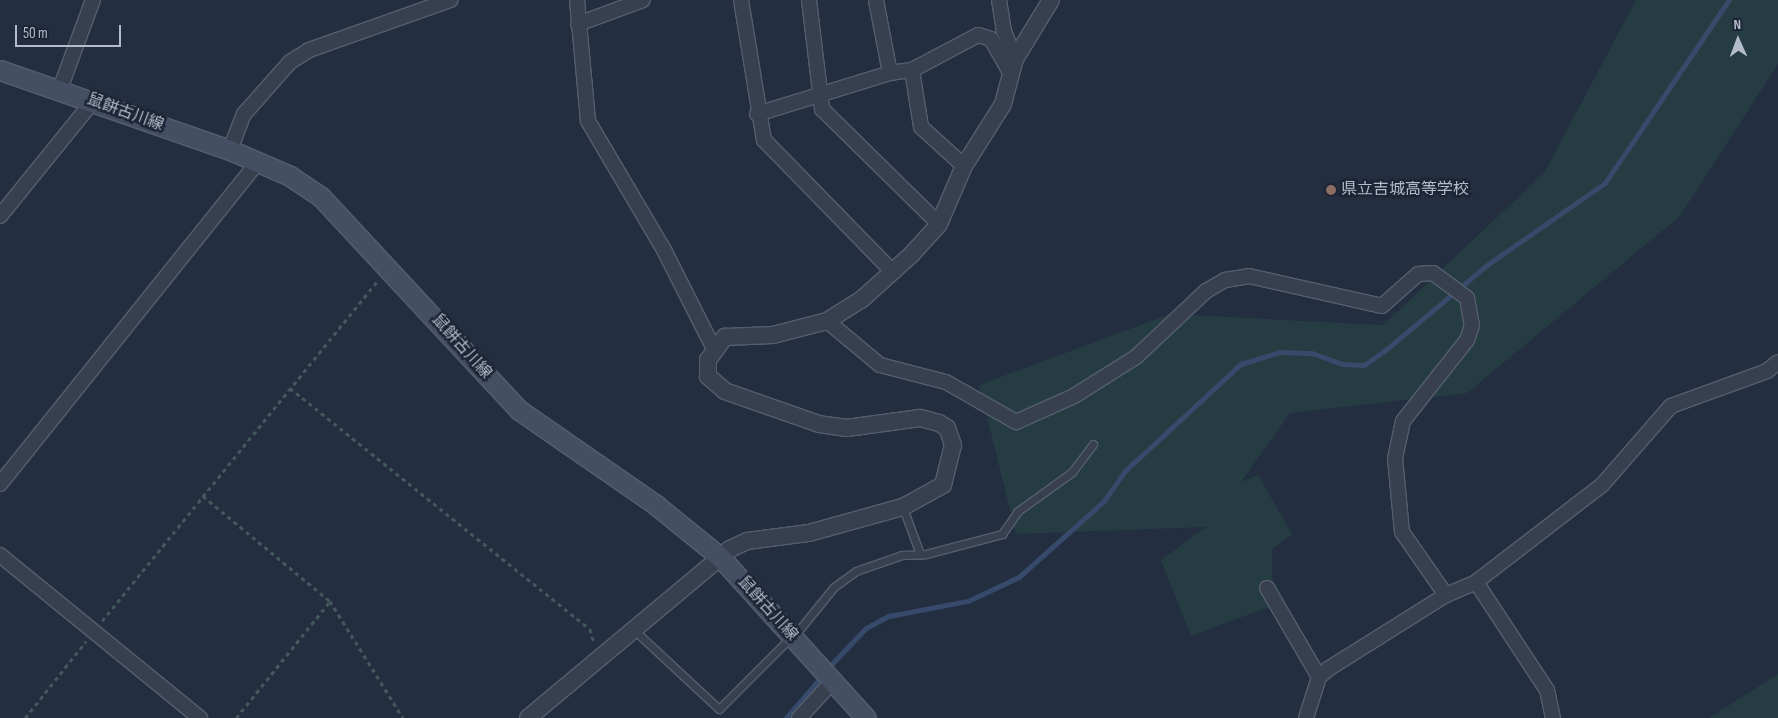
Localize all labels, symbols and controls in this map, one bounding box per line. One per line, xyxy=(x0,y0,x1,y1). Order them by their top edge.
scale bar xyxy=(18,15,124,47)
north arrow xyxy=(1713,15,1763,65)
text: N xyxy=(1733,16,1741,33)
text: 50 m xyxy=(23,24,48,43)
street label: 鼠餅古川線 xyxy=(84,90,166,136)
place label: 県立吉城高等学校 xyxy=(1341,180,1469,200)
marker: 県立吉城高等学校 xyxy=(1325,184,1337,196)
street label: 鼠餅古川線 xyxy=(427,311,495,383)
street label: 鼠餅古川線 xyxy=(733,573,801,645)

